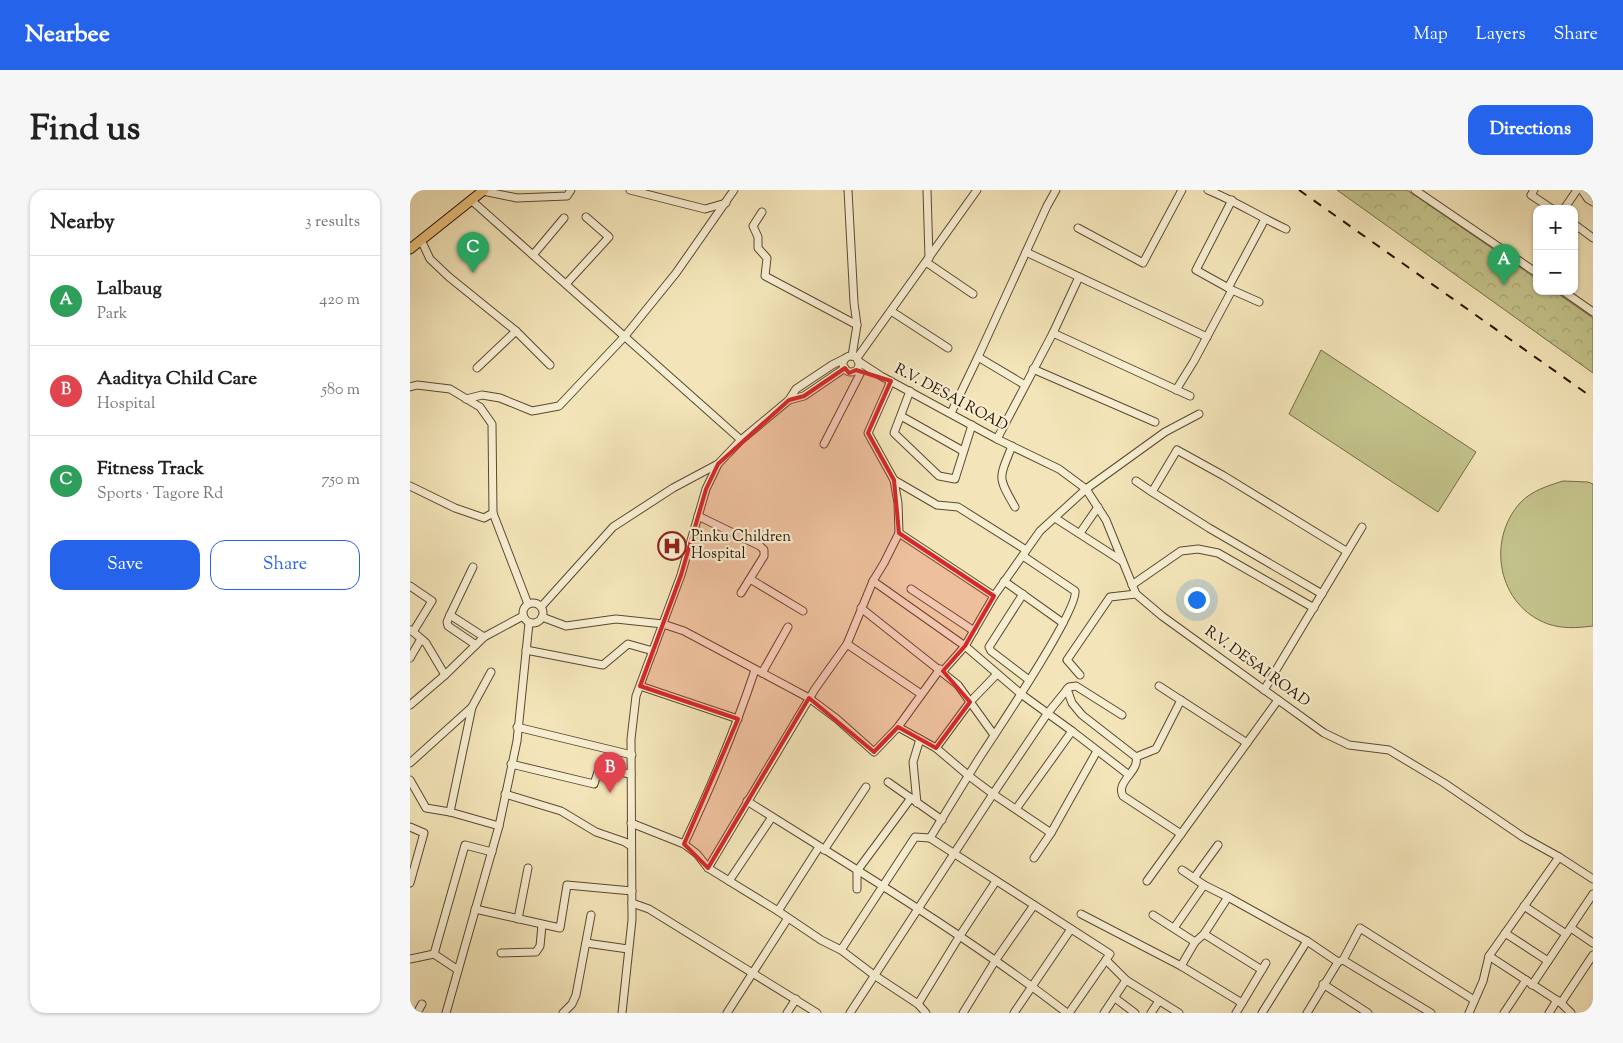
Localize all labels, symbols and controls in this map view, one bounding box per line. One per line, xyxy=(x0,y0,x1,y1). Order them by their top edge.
text: Nearbee xyxy=(25,18,110,52)
text: Map xyxy=(1413,22,1448,48)
text: Layers xyxy=(1476,22,1526,48)
text: Share xyxy=(1554,22,1598,48)
text: Find us xyxy=(30,105,140,156)
button: Directions xyxy=(1468,105,1593,155)
map controls xyxy=(1533,205,1578,295)
button: + xyxy=(1533,205,1578,250)
text: Nearby xyxy=(50,208,115,238)
text: 3 results xyxy=(305,211,360,234)
pin: C xyxy=(457,232,489,273)
pin: A xyxy=(1488,244,1520,285)
button: − xyxy=(1533,250,1578,295)
text: Lalbaug xyxy=(97,276,162,303)
text: A xyxy=(60,289,73,312)
text: 420 m xyxy=(319,289,360,312)
text: Park xyxy=(97,303,128,326)
street label: R.V. DESAI ROAD xyxy=(891,359,1012,437)
text: Aaditya Child Care xyxy=(97,366,257,393)
text: B xyxy=(61,379,71,402)
text: 580 m xyxy=(321,379,360,402)
text: Hospital xyxy=(97,393,155,416)
text: Fitness Track xyxy=(97,456,204,483)
text: C xyxy=(60,469,72,492)
text: 750 m xyxy=(321,469,360,492)
text: Sports · Tagore Rd xyxy=(97,483,223,506)
place label: Pinku Children Hospital xyxy=(691,527,791,565)
hospital icon: Pinku Children Hospital xyxy=(657,531,687,561)
button: Save xyxy=(50,540,200,590)
button: Share xyxy=(210,540,360,590)
your location xyxy=(1184,587,1210,613)
street label: R.V. DESAI ROAD xyxy=(1200,622,1314,713)
pin: B xyxy=(594,752,626,793)

